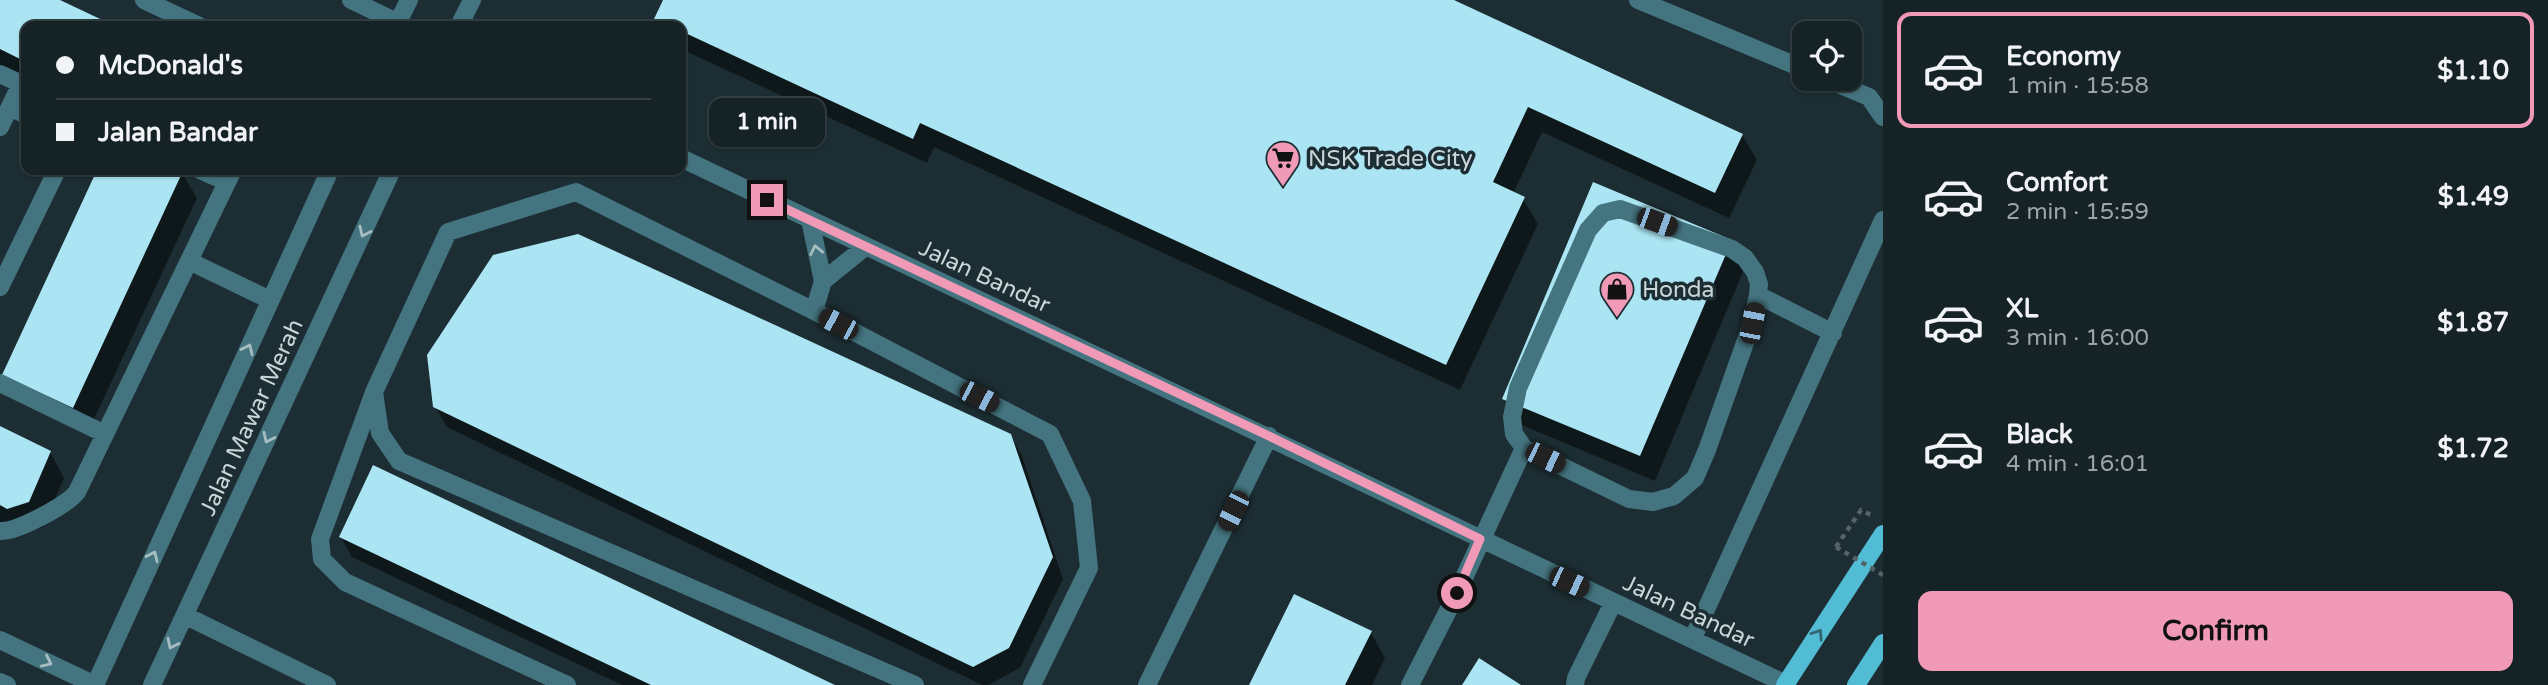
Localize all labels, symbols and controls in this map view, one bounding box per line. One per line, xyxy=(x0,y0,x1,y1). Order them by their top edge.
map controls xyxy=(1792,21,1862,91)
button: locate xyxy=(1792,21,1862,91)
icon: car xyxy=(1922,39,1985,102)
text: Economy xyxy=(2006,41,2121,72)
text: McDonald's xyxy=(98,50,243,81)
text: $1.10 xyxy=(2437,55,2509,86)
text: 1 min · 15:58 xyxy=(2006,72,2149,100)
callout: 1 min xyxy=(709,99,825,148)
text: 1 min xyxy=(736,108,798,136)
text: Jalan Bandar xyxy=(98,117,258,148)
supermarket icon: NSK Trade City xyxy=(1264,139,1302,188)
place label: NSK Trade City xyxy=(1308,145,1473,173)
icon: car xyxy=(1922,165,1985,228)
text: Comfort xyxy=(2006,167,2108,198)
text: $1.49 xyxy=(2438,181,2509,212)
route end xyxy=(751,184,783,216)
text: 2 min · 15:59 xyxy=(2006,198,2149,226)
car xyxy=(1634,205,1681,239)
one-way arrow xyxy=(358,225,372,237)
street label: Jalan Bandar xyxy=(915,234,1055,320)
one-way arrow xyxy=(810,244,824,256)
shop icon: Honda xyxy=(1598,270,1636,319)
place label: Honda xyxy=(1642,276,1714,304)
icon: car xyxy=(1922,291,1985,354)
text: XL xyxy=(2006,293,2038,324)
car xyxy=(1738,300,1767,346)
car xyxy=(815,305,862,343)
text: $1.87 xyxy=(2437,307,2509,338)
street label: Jalan Mawar Merah xyxy=(194,315,310,520)
text: 3 min · 16:00 xyxy=(2006,324,2149,352)
one-way arrow xyxy=(240,344,254,356)
car xyxy=(956,378,1003,416)
icon: car xyxy=(1922,417,1985,480)
text: Black xyxy=(2006,419,2073,450)
one-way arrow xyxy=(262,431,276,443)
text: $1.72 xyxy=(2437,433,2509,464)
car xyxy=(1522,439,1569,477)
text: 4 min · 16:01 xyxy=(2006,450,2149,478)
car xyxy=(1215,488,1252,534)
one-way arrow xyxy=(145,551,159,563)
car xyxy=(1546,564,1593,600)
street label: Jalan Bandar xyxy=(1619,569,1759,655)
route start xyxy=(1441,577,1473,609)
button: Confirm xyxy=(1918,591,2513,671)
one-way arrow xyxy=(1810,629,1823,642)
one-way arrow xyxy=(167,637,181,649)
one-way arrow xyxy=(40,654,52,668)

